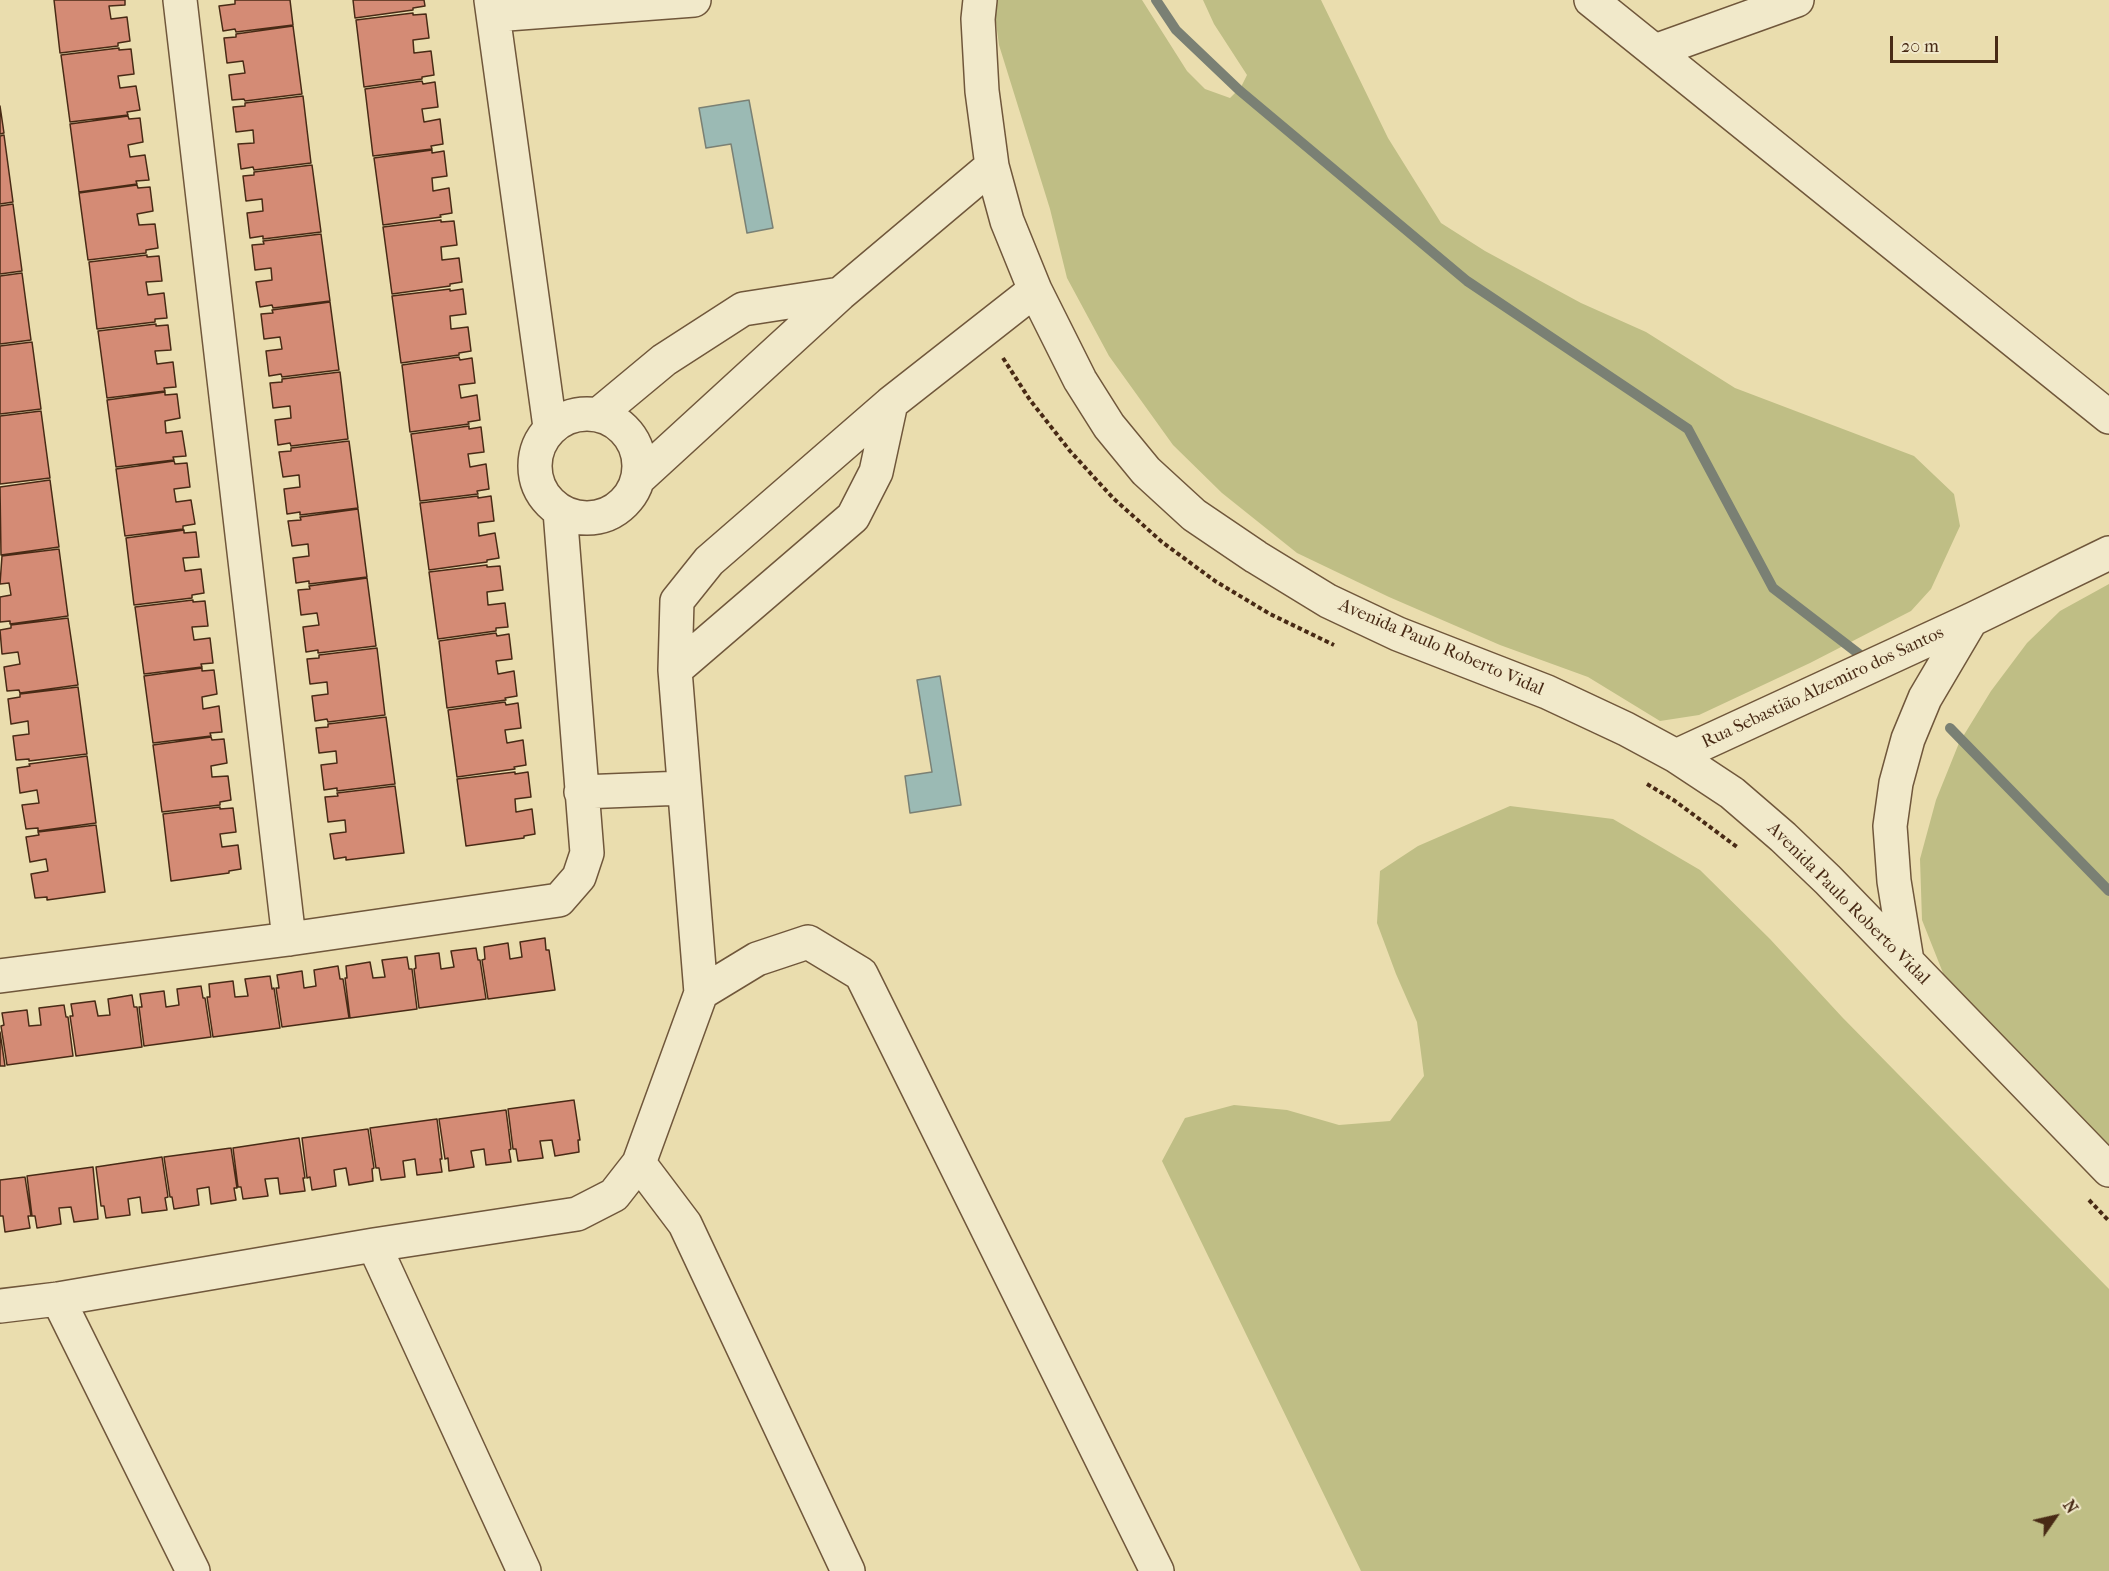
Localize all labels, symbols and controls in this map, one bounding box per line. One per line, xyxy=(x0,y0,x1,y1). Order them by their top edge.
scale bar xyxy=(1893,24,2001,62)
text: 20 m xyxy=(1901,36,1939,57)
street label: Avenida Paulo Roberto Vidal xyxy=(1335,595,1547,701)
street label: Rua Sebastião Alzemiro dos Santos xyxy=(1698,622,1948,754)
street label: Avenida Paulo Roberto Vidal xyxy=(1762,818,1934,990)
north arrow xyxy=(2025,1487,2085,1547)
text: N xyxy=(2059,1496,2082,1517)

